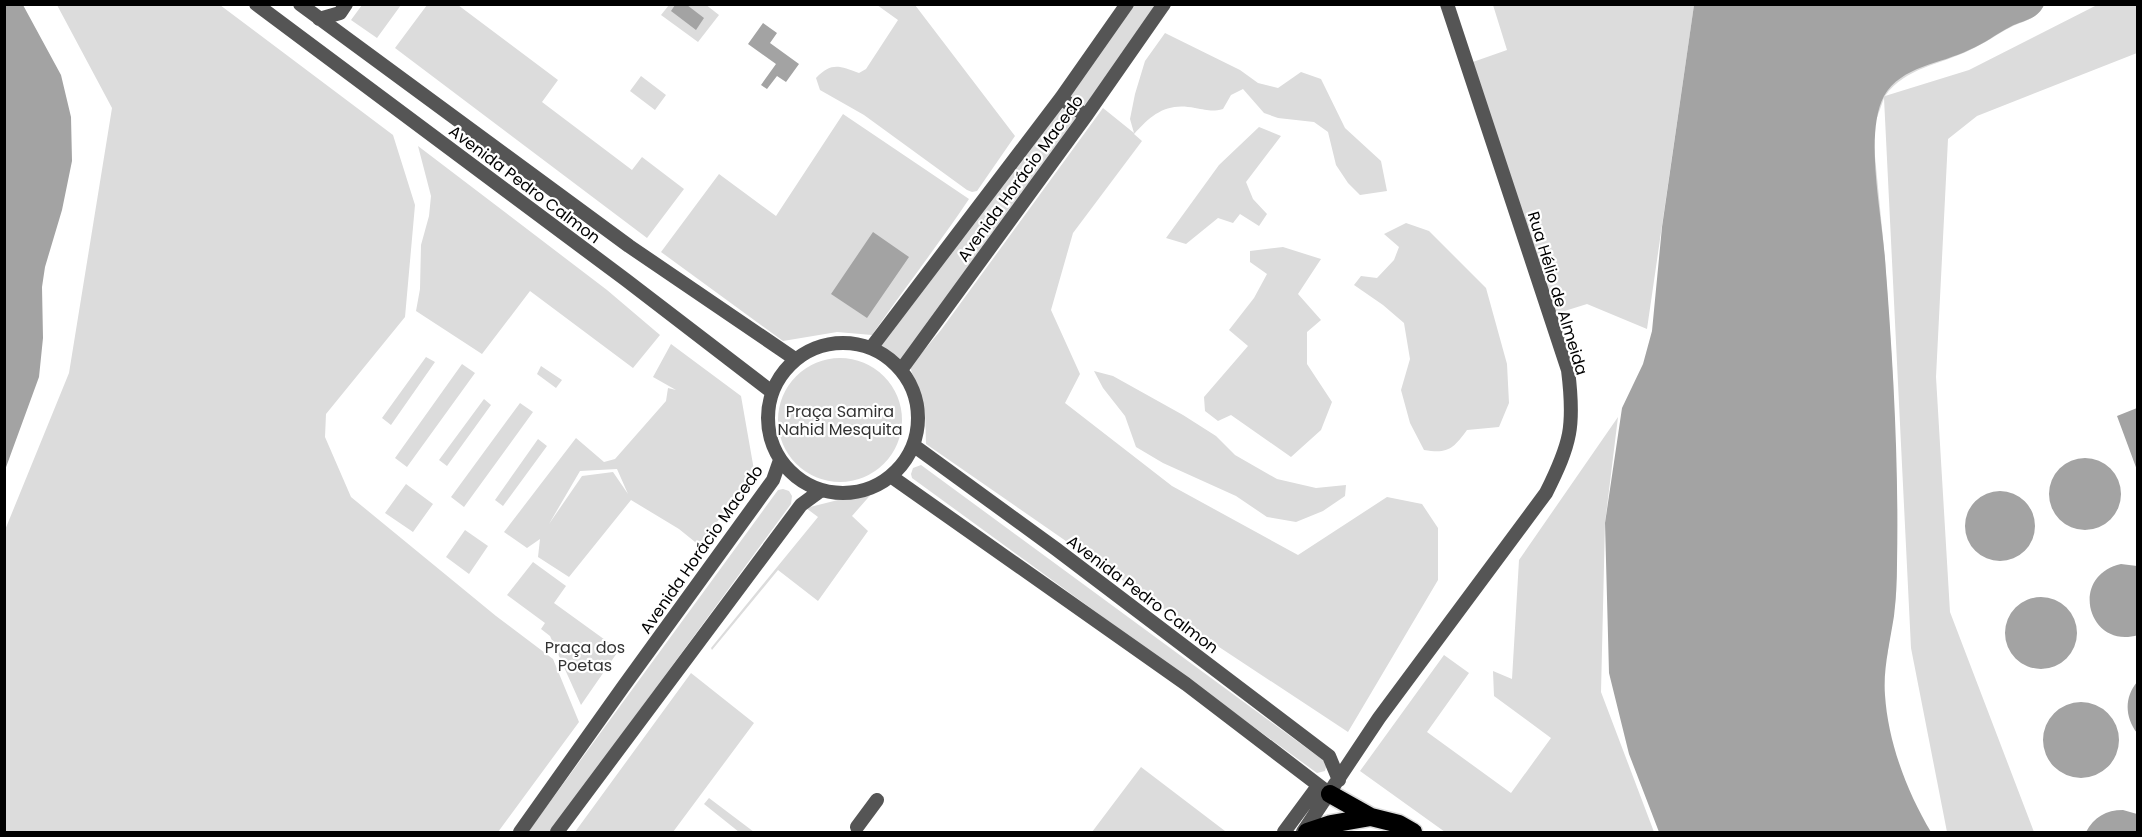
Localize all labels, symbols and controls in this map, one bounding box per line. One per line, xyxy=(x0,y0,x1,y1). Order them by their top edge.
street label: Avenida Horácio Macedo xyxy=(952,90,1089,266)
street label: Avenida Pedro Calmon xyxy=(444,120,605,249)
street label: Rua Hélio de Almeida xyxy=(1522,208,1593,378)
park label: Praça Samira Nahid Mesquita xyxy=(777,400,903,441)
street label: Avenida Horácio Macedo xyxy=(634,460,769,638)
street label: Avenida Pedro Calmon xyxy=(1062,530,1223,659)
park label: Praça dos Poetas xyxy=(545,636,625,677)

